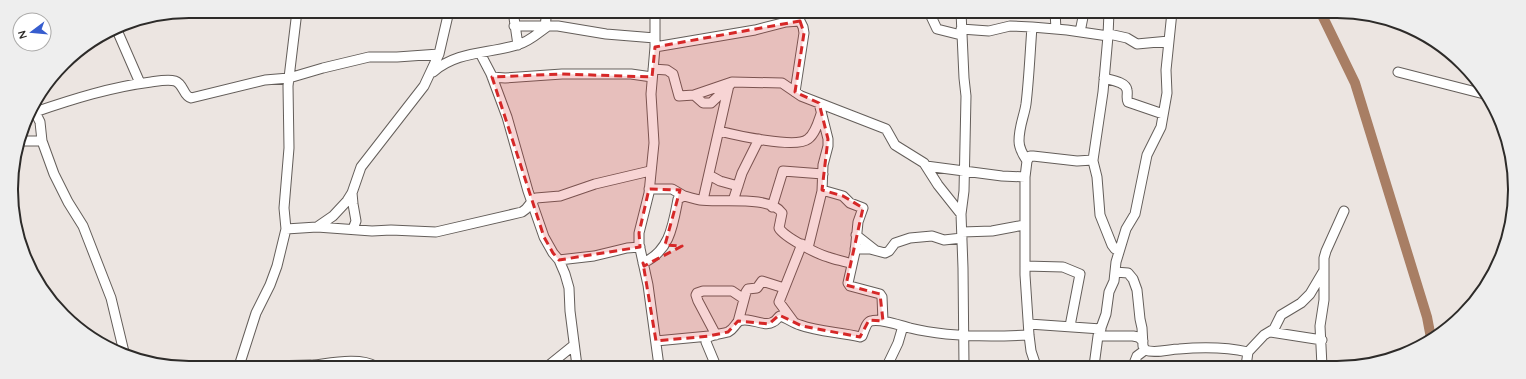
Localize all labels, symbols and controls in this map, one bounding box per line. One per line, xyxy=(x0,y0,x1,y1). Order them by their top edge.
north arrow xyxy=(12,12,52,52)
text: N xyxy=(15,29,30,41)

